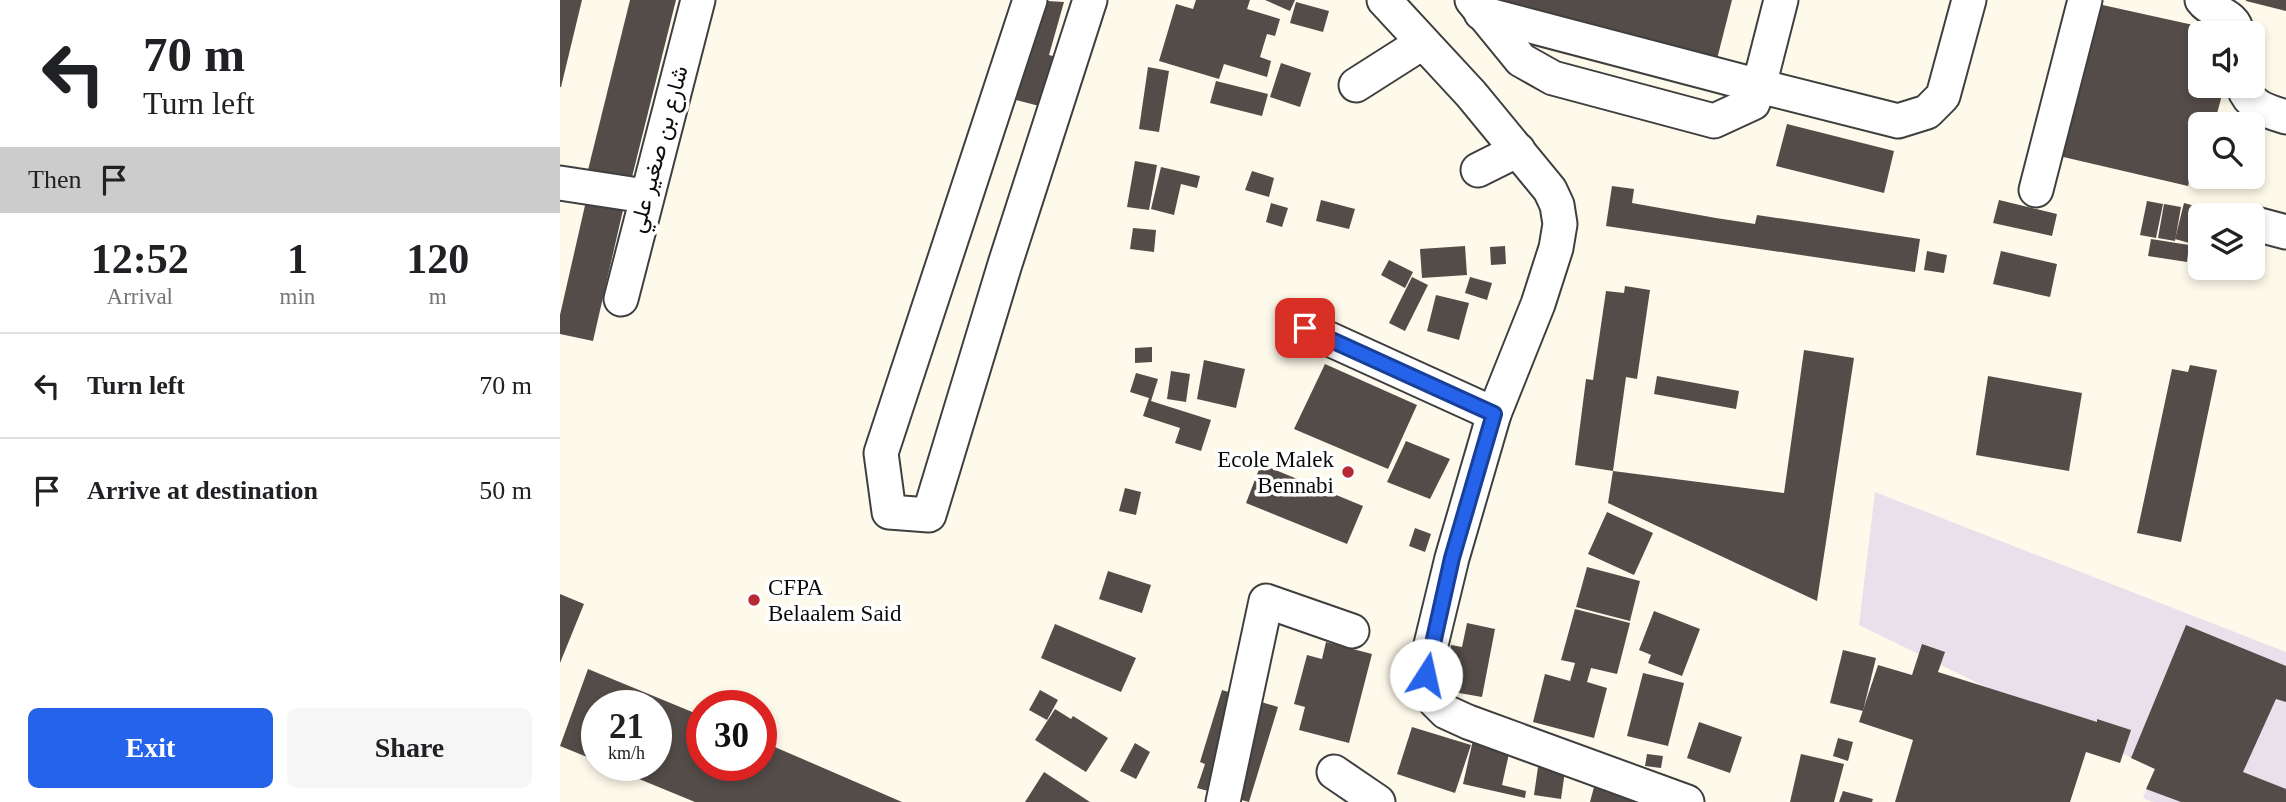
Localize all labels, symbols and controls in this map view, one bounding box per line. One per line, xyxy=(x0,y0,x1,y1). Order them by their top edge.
map controls xyxy=(2188,21,2265,280)
button: sound xyxy=(2188,21,2265,98)
text: 70 m xyxy=(143,27,245,82)
icon: left xyxy=(28,28,119,119)
street label: شارع بن صغير علي xyxy=(624,63,699,237)
text: Turn left xyxy=(143,85,255,121)
button: search xyxy=(2188,112,2265,189)
icon: arrive xyxy=(95,161,133,199)
text: Then xyxy=(28,165,81,194)
button: layers xyxy=(2188,203,2265,280)
text: 12:52 xyxy=(91,236,189,282)
text: 1 xyxy=(287,236,308,282)
text: 120 xyxy=(406,236,469,282)
text: Arrival xyxy=(107,284,173,309)
text: min xyxy=(280,284,315,309)
text: m xyxy=(429,284,447,309)
pin xyxy=(1275,298,1335,358)
icon: arrive xyxy=(1286,309,1324,347)
icon: left xyxy=(28,367,66,405)
text: Turn left xyxy=(87,371,185,400)
text: 70 m xyxy=(479,371,532,400)
place label: Ecole Malek Bennabi xyxy=(1217,447,1334,498)
marker: Ecole Malek Bennabi xyxy=(1340,464,1356,480)
icon: arrive xyxy=(28,472,66,510)
text: Arrive at destination xyxy=(87,476,318,505)
text: 50 m xyxy=(479,476,532,505)
place label: CFPA Belaalem Said xyxy=(768,575,902,626)
marker: CFPA Belaalem Said xyxy=(746,592,762,608)
position arrow xyxy=(1389,638,1463,712)
speed limit sign: 30 xyxy=(686,690,777,781)
text: 21 xyxy=(609,707,644,746)
button: Exit xyxy=(28,708,273,788)
button: Share xyxy=(287,708,532,788)
text: km/h xyxy=(608,743,645,763)

